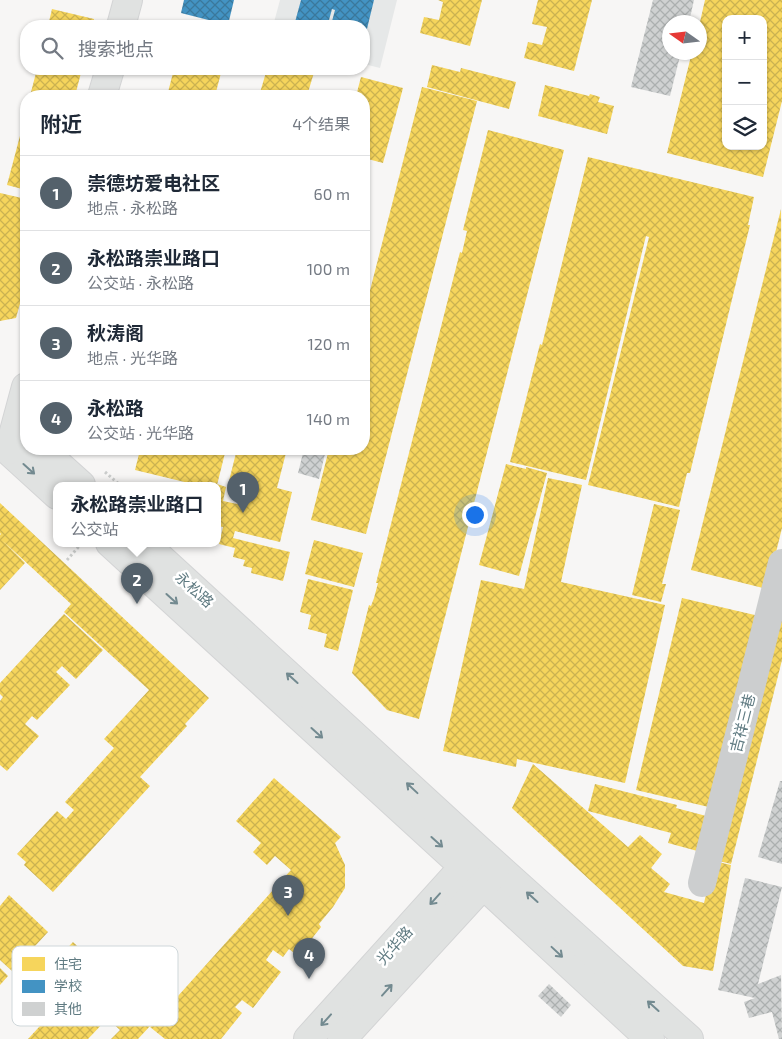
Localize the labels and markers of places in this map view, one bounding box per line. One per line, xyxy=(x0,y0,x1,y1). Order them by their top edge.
pin: 1 xyxy=(227,472,259,513)
pin: 2 xyxy=(121,563,153,604)
pin: 3 xyxy=(272,875,304,916)
pin: 4 xyxy=(293,938,325,979)

